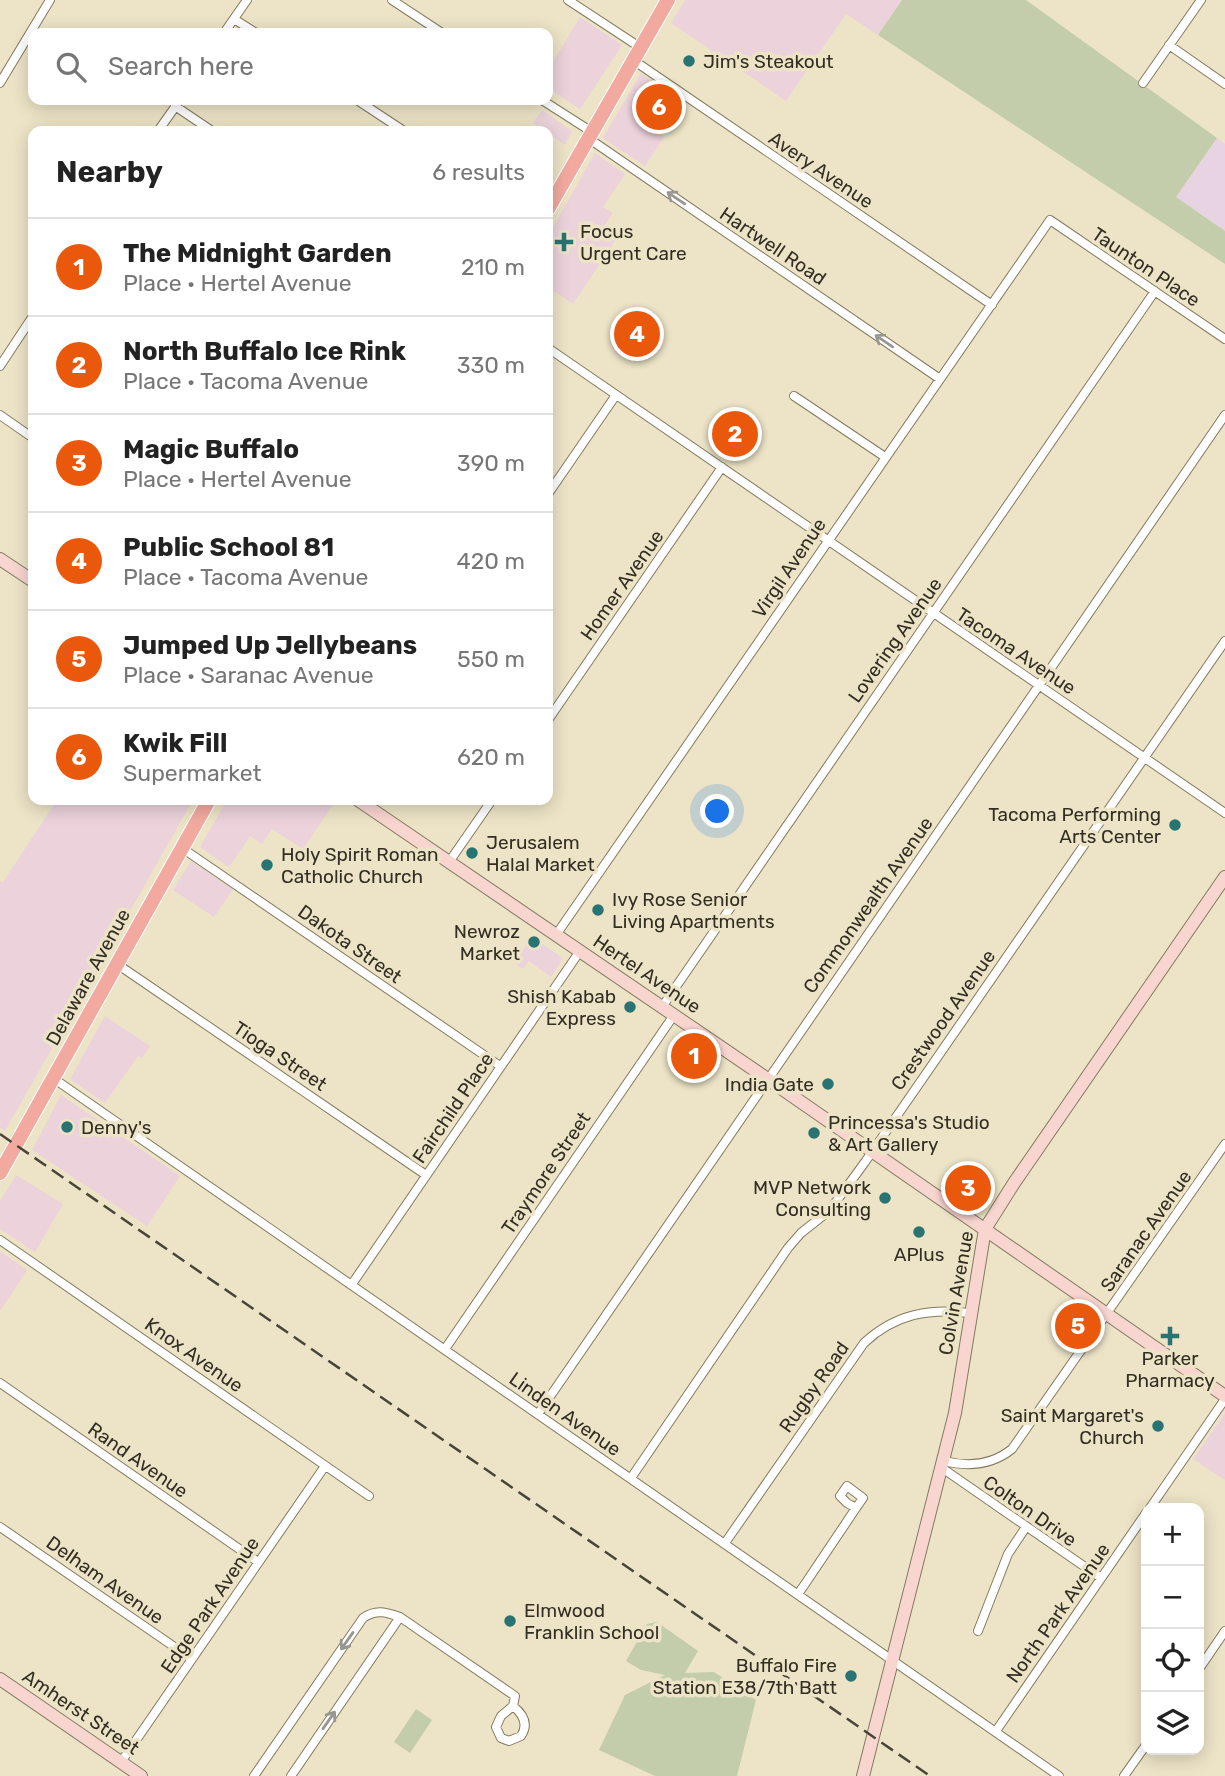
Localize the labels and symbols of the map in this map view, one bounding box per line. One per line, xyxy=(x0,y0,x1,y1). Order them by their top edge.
place label: Jim's Steakout xyxy=(703,50,834,73)
marker: Jim's Steakout xyxy=(681,53,697,69)
pin: 6 xyxy=(636,81,682,133)
street label: Avery Avenue xyxy=(764,127,878,213)
one-way arrow xyxy=(667,191,686,206)
street label: Hartwell Road xyxy=(715,202,831,290)
place label: Focus Urgent Care xyxy=(580,220,687,265)
street label: Taunton Place xyxy=(1088,222,1204,312)
marker: Focus Urgent Care xyxy=(554,232,574,252)
pin: 4 xyxy=(614,308,660,360)
one-way arrow xyxy=(875,334,894,348)
pin: 2 xyxy=(712,408,758,460)
street label: Virgil Avenue xyxy=(747,514,831,622)
street label: Homer Avenue xyxy=(575,525,669,645)
street label: Lovering Avenue xyxy=(843,573,947,707)
street label: Tacoma Avenue xyxy=(952,603,1080,699)
your location xyxy=(700,794,734,828)
place label: Tacoma Performing Arts Center xyxy=(988,803,1162,848)
street label: Commonwealth Avenue xyxy=(798,812,938,998)
marker: Tacoma Performing Arts Center xyxy=(1167,817,1183,833)
place label: Jerusalem Halal Market xyxy=(486,831,595,876)
place label: Holy Spirit Roman Catholic Church xyxy=(281,843,439,888)
marker: Jerusalem Halal Market xyxy=(464,845,480,861)
marker: Holy Spirit Roman Catholic Church xyxy=(259,857,275,873)
place label: Ivy Rose Senior Living Apartments xyxy=(612,888,775,933)
street label: Dakota Street xyxy=(294,900,407,989)
marker: Ivy Rose Senior Living Apartments xyxy=(590,902,606,918)
street label: Delaware Avenue xyxy=(41,905,135,1049)
place label: Newroz Market xyxy=(454,920,521,965)
street label: Hertel Avenue xyxy=(589,930,705,1018)
marker: Newroz Market xyxy=(526,934,542,950)
street label: Crestwood Avenue xyxy=(886,945,1000,1095)
place label: Shish Kabab Express xyxy=(507,985,616,1030)
marker: Shish Kabab Express xyxy=(622,999,638,1015)
street label: Tioga Street xyxy=(229,1016,332,1096)
pin: 1 xyxy=(671,1030,717,1082)
street label: Fairchild Place xyxy=(408,1048,498,1168)
place label: India Gate xyxy=(725,1073,814,1096)
marker: India Gate xyxy=(820,1076,836,1092)
street label: Traymore Street xyxy=(497,1107,596,1238)
place label: Princessa's Studio & Art Gallery xyxy=(828,1111,990,1156)
place label: Denny's xyxy=(81,1116,151,1139)
marker: Denny's xyxy=(59,1119,75,1135)
marker: Princessa's Studio & Art Gallery xyxy=(806,1125,822,1141)
pin: 3 xyxy=(945,1162,991,1214)
street label: Saranac Avenue xyxy=(1096,1166,1196,1296)
place label: MVP Network Consulting xyxy=(753,1176,871,1221)
marker: MVP Network Consulting xyxy=(877,1190,893,1206)
marker: APlus xyxy=(911,1224,927,1240)
street label: Colvin Avenue xyxy=(934,1229,978,1357)
place label: APlus xyxy=(894,1243,944,1266)
pin: 5 xyxy=(1055,1300,1101,1352)
street label: Knox Avenue xyxy=(140,1313,248,1397)
marker: Parker Pharmacy xyxy=(1162,1328,1178,1344)
street label: Rugby Road xyxy=(774,1337,854,1437)
place label: Parker Pharmacy xyxy=(1125,1347,1215,1392)
street label: Linden Avenue xyxy=(505,1367,625,1461)
place label: Saint Margaret's Church xyxy=(1001,1404,1144,1449)
street label: Rand Avenue xyxy=(84,1417,192,1503)
marker: Saint Margaret's Church xyxy=(1150,1418,1166,1434)
street label: Colton Drive xyxy=(979,1470,1081,1552)
street label: Delham Avenue xyxy=(42,1531,168,1629)
street label: Edge Park Avenue xyxy=(156,1532,264,1678)
street label: North Park Avenue xyxy=(1001,1539,1115,1687)
place label: Elmwood Franklin School xyxy=(524,1599,659,1644)
marker: Elmwood Franklin School xyxy=(502,1613,518,1629)
one-way arrow xyxy=(340,1631,354,1651)
place label: Buffalo Fire Station E38/7th Batt xyxy=(653,1654,838,1699)
street label: Amherst Street xyxy=(18,1665,144,1760)
marker: Buffalo Fire Station E38/7th Batt xyxy=(843,1668,859,1684)
one-way arrow xyxy=(322,1711,336,1730)

